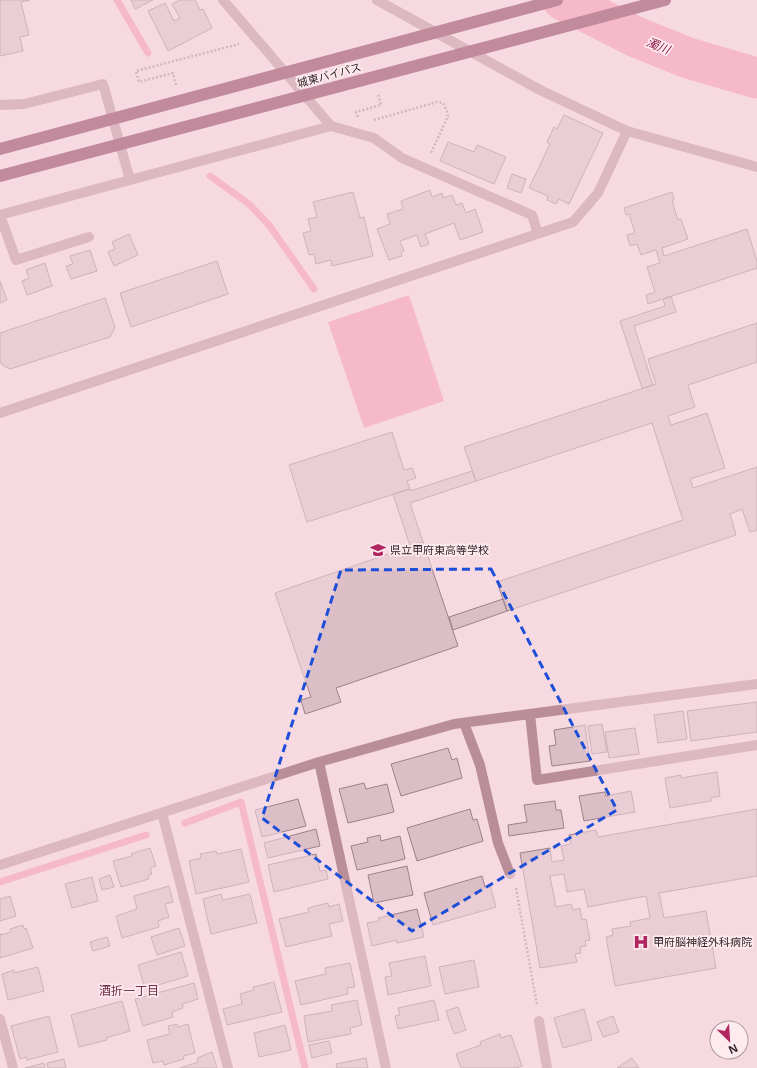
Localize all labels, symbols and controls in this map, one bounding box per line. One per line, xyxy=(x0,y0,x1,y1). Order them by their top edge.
water label: 濁川 xyxy=(644,33,674,59)
street label: 城東バイパス xyxy=(295,59,363,90)
school or university icon: 県立甲府東高等学校 xyxy=(369,541,387,559)
place label: 県立甲府東高等学校 xyxy=(390,542,489,557)
hospital icon: 甲府脳神経外科病院 xyxy=(632,933,650,951)
place label: 甲府脳神経外科病院 xyxy=(653,934,752,949)
district label: 酒折一丁目 xyxy=(99,982,159,999)
north arrow xyxy=(709,1020,749,1060)
text: N xyxy=(726,1041,741,1058)

